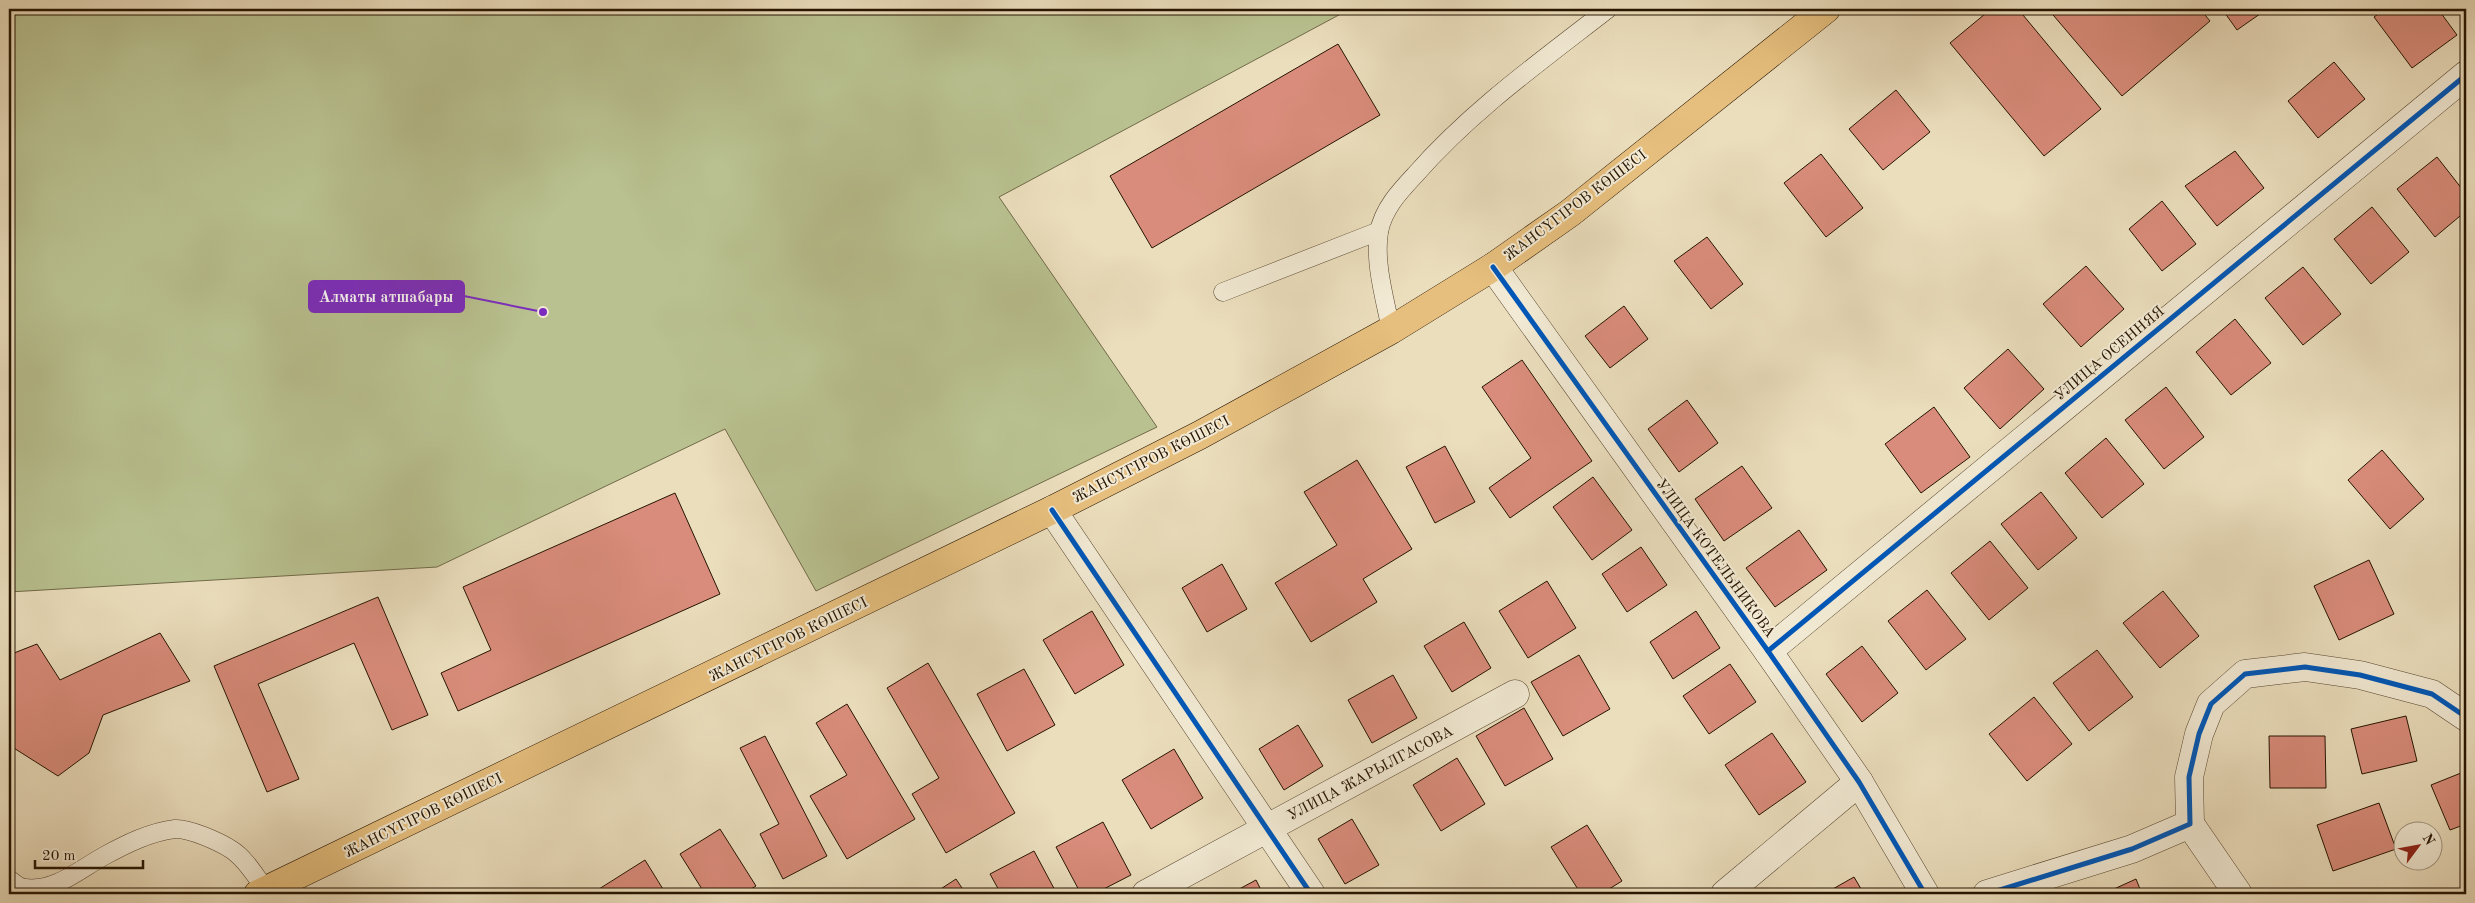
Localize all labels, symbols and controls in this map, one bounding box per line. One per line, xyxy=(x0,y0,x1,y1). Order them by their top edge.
street label: ЖАНСҮГІРОВ КӨШЕСІ xyxy=(1502,148,1650,265)
callout: Алматы атшабары xyxy=(309,281,464,312)
text: Алматы атшабары xyxy=(319,290,453,306)
street label: УЛИЦА ОСЕННЯЯ xyxy=(2052,304,2168,404)
street label: ЖАНСҮГІРОВ КӨШЕСІ xyxy=(1071,414,1233,507)
street label: УЛИЦА КОТЕЛЬНИКОВА xyxy=(1652,477,1778,641)
street label: ЖАНСҮГІРОВ КӨШЕСІ xyxy=(707,595,870,685)
street label: УЛИЦА ЖАРЫЛГАСОВА xyxy=(1285,724,1456,824)
street label: ЖАНСҮГІРОВ КӨШЕСІ xyxy=(342,771,505,861)
north arrow xyxy=(2392,820,2442,870)
text: N xyxy=(2419,831,2437,848)
scale bar xyxy=(35,838,142,870)
text: 20 m xyxy=(42,849,76,864)

